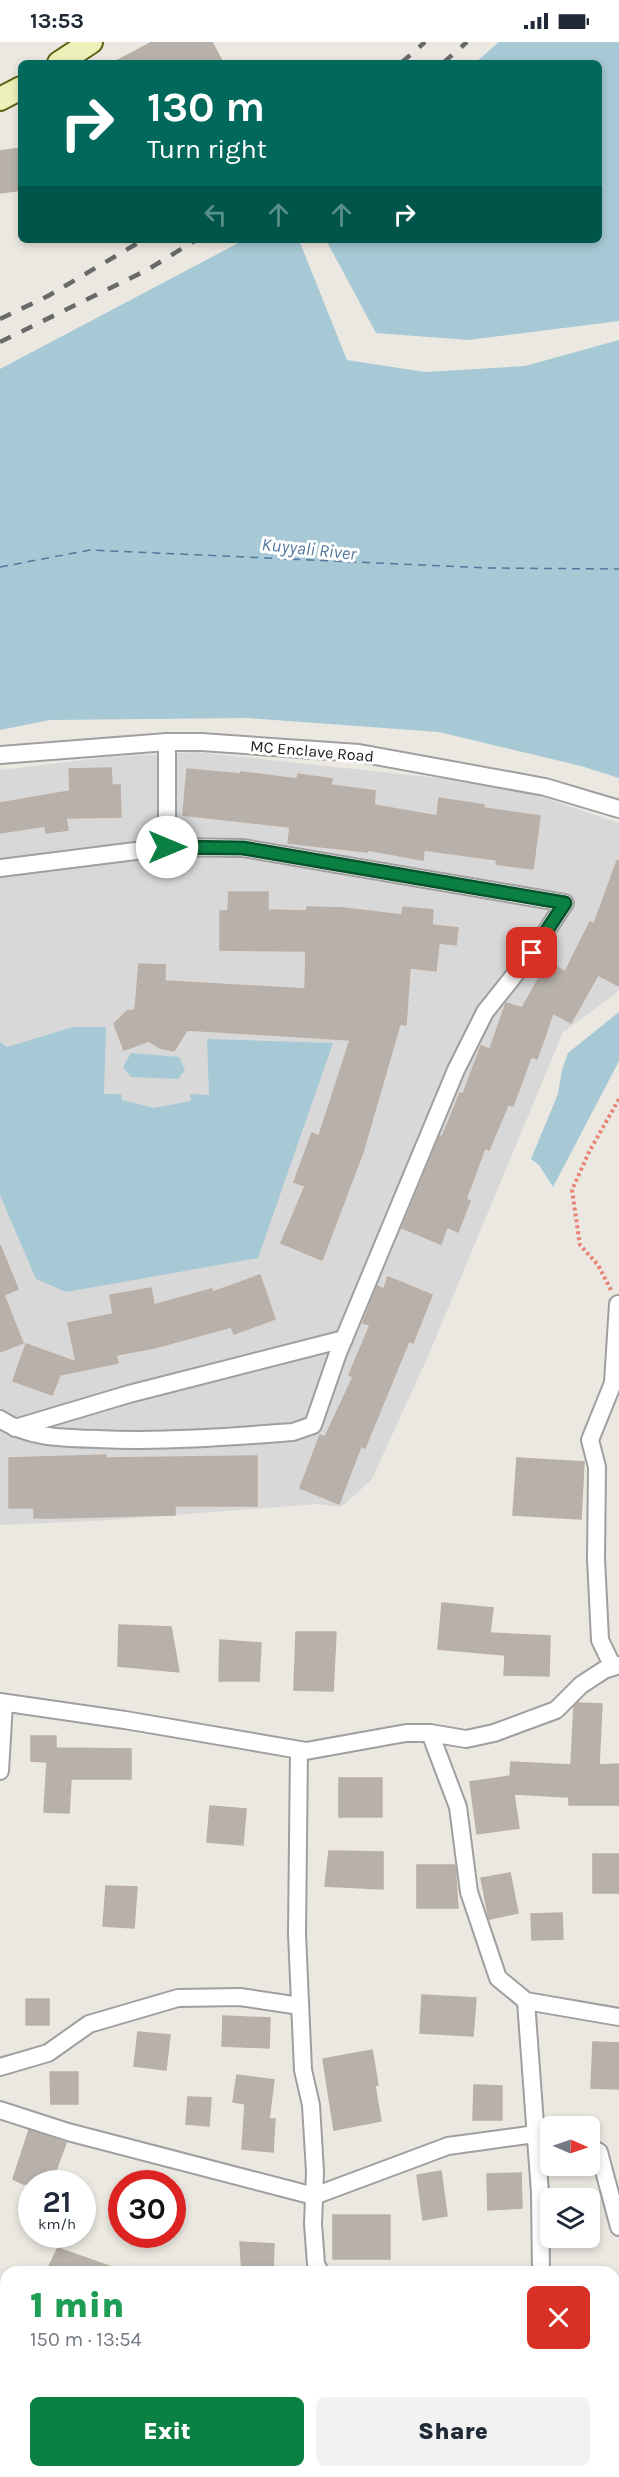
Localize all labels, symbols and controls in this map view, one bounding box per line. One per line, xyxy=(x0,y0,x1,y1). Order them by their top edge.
text: 13:53 xyxy=(30,8,84,34)
text: 130 m xyxy=(147,82,265,132)
icon: right xyxy=(48,84,126,162)
text: Turn right xyxy=(147,133,267,165)
icon: left xyxy=(199,198,232,231)
icon: ahead xyxy=(262,198,295,231)
icon: ahead xyxy=(325,198,358,231)
icon: right xyxy=(388,198,421,231)
water label: Kuyyali River xyxy=(261,533,358,565)
street label: MC Enclave Road xyxy=(249,736,375,766)
position arrow xyxy=(135,815,199,879)
pin xyxy=(506,927,557,978)
icon: arrive xyxy=(515,936,548,969)
north arrow xyxy=(540,2116,600,2176)
map controls xyxy=(540,2116,600,2248)
speed limit sign: 30 xyxy=(108,2170,186,2248)
text: 21 xyxy=(43,2184,71,2220)
button: layers xyxy=(540,2188,600,2248)
text: km/h xyxy=(38,2215,76,2233)
text: 1 min xyxy=(30,2284,124,2326)
button: close xyxy=(527,2286,590,2349)
text: 150 m · 13:54 xyxy=(30,2328,142,2351)
button: Exit xyxy=(30,2397,304,2466)
button: Share xyxy=(316,2397,590,2466)

